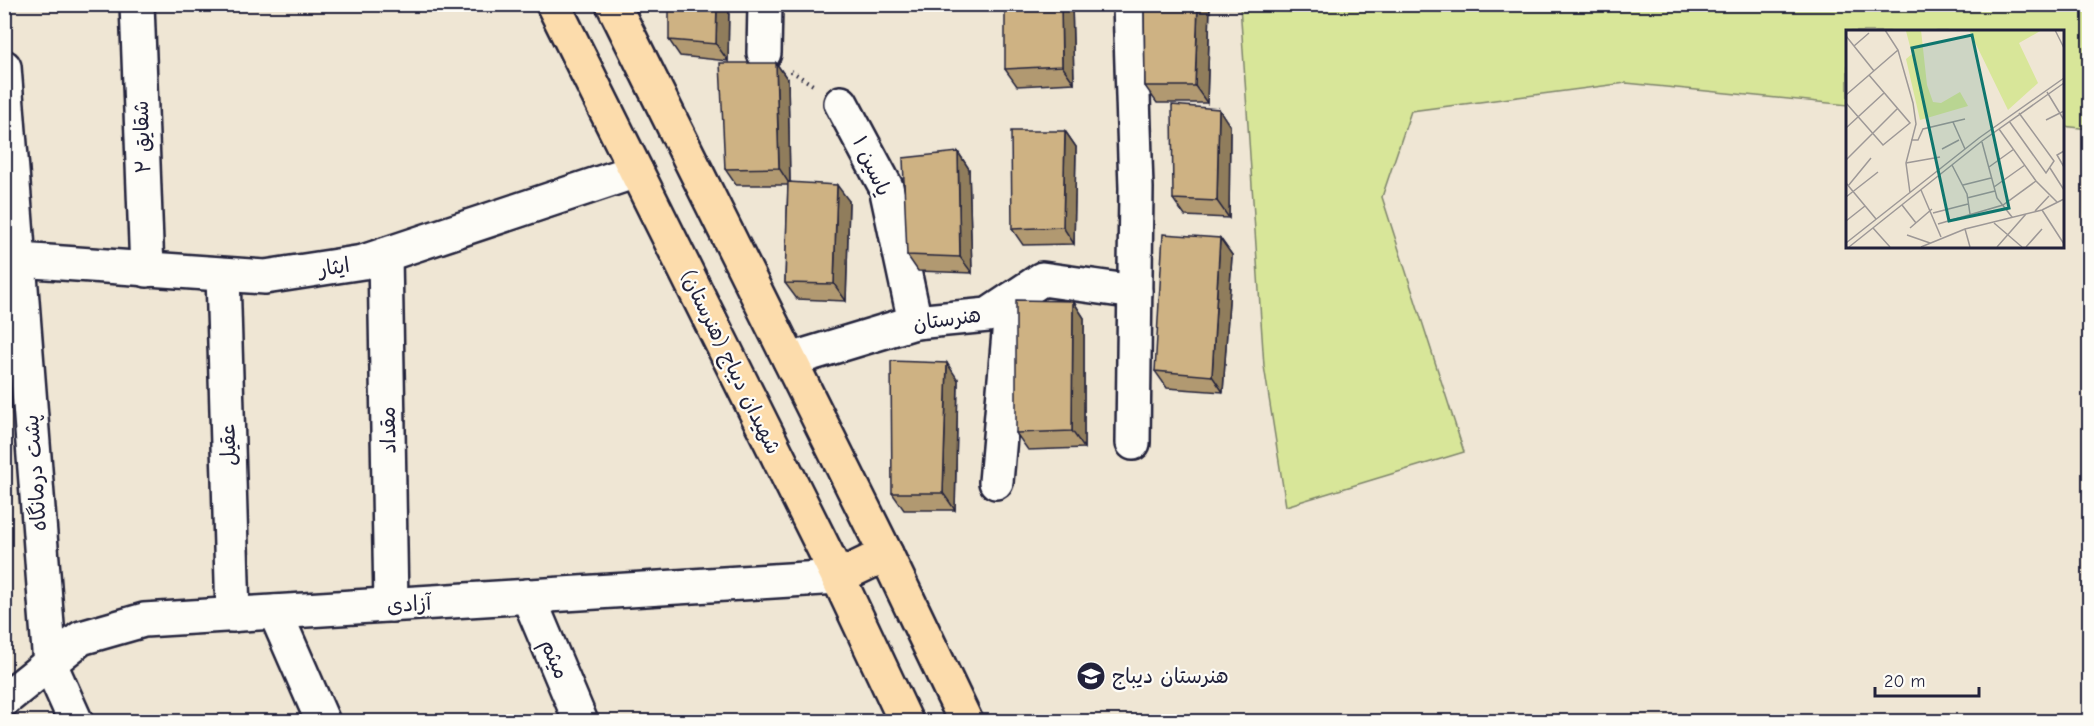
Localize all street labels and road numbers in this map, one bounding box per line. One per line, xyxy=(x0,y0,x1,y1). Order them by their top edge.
street label: شقایق ۲ xyxy=(129,100,155,174)
street label: یاسین ۱ xyxy=(848,132,896,200)
street label: ایثار xyxy=(315,253,351,282)
street label: شهیدان دیباج (هنرستان) xyxy=(674,266,786,459)
street label: هنرستان xyxy=(911,302,983,336)
street label: مقداد xyxy=(376,406,400,454)
street label: پشت درمانگاه xyxy=(19,414,52,532)
street label: عقیل xyxy=(215,424,241,466)
street label: آزادی xyxy=(386,590,433,618)
street label: میثم xyxy=(532,635,574,684)

